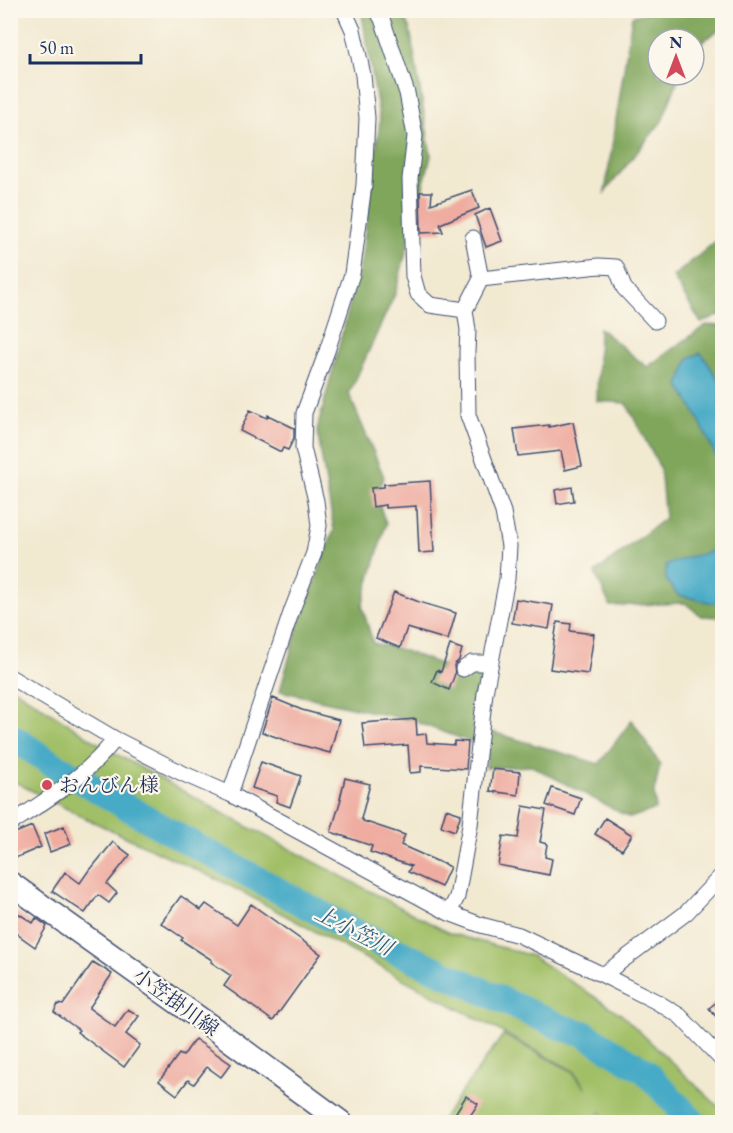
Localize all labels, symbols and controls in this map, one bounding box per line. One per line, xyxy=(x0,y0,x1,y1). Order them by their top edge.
scale bar xyxy=(30,27,141,65)
north arrow xyxy=(646,27,706,87)
text: N xyxy=(670,32,683,53)
text: 50 m xyxy=(39,36,74,59)
place label: おんびん様 xyxy=(59,772,159,798)
marker: おんびん様 xyxy=(40,778,54,792)
water label: 上小笠川 xyxy=(310,899,399,962)
street label: 小笠掛川線 xyxy=(128,962,224,1042)

